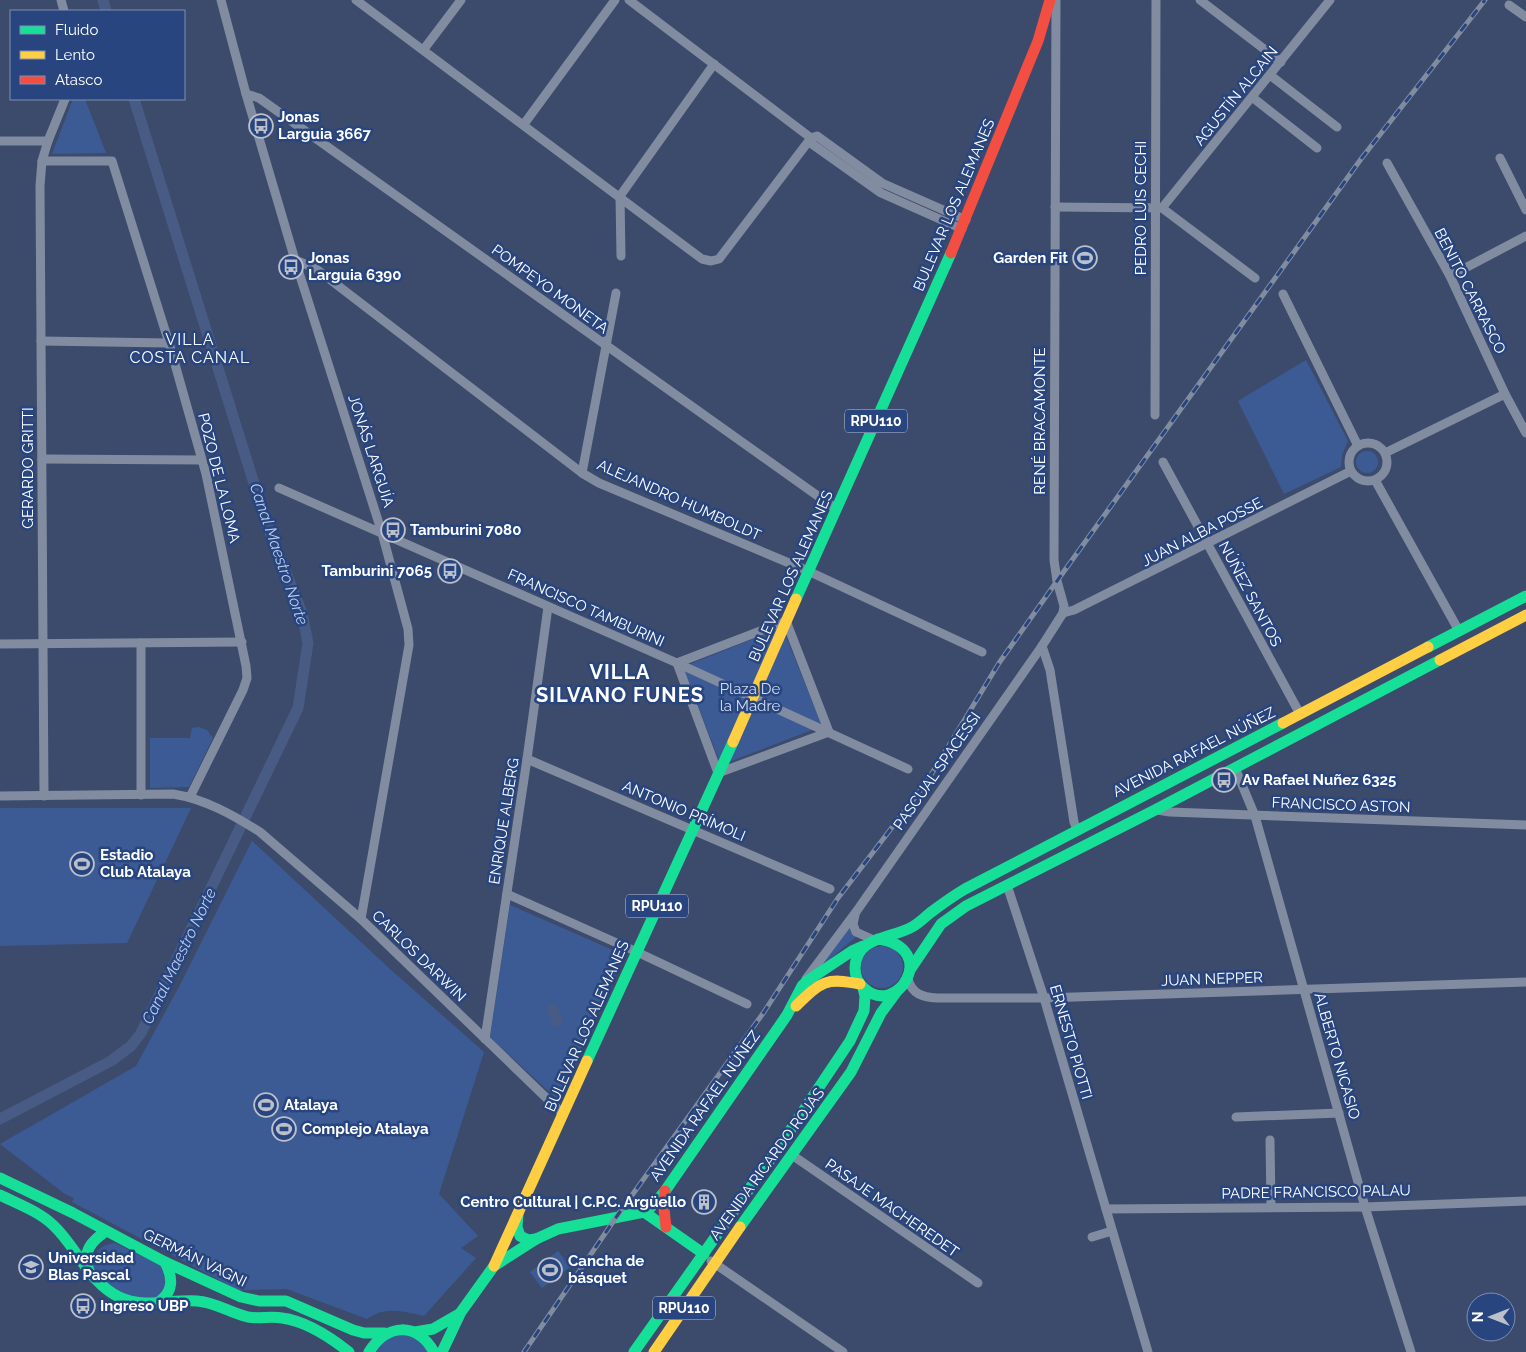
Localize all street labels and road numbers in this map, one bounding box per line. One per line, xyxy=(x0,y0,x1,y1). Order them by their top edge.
street label: AGUSTÍN ALCAIN xyxy=(1190,43,1282,149)
street label: BULEVAR LOS ALEMANES xyxy=(909,116,999,294)
street label: PEDRO LUIS CECHI xyxy=(1132,141,1150,275)
street label: BENITO CARRASCO xyxy=(1431,225,1509,357)
street label: POMPEYO MONETA xyxy=(488,241,612,337)
street label: RENÉ BRACAMONTE xyxy=(1031,347,1049,495)
street label: JONÁS LARGUÍA xyxy=(344,392,398,510)
street label: GERARDO GRITTI xyxy=(19,407,37,529)
road number: RPU110 xyxy=(845,410,907,432)
street label: POZO DE LA LOMA xyxy=(194,411,244,545)
street label: ALEJANDRO HUMBOLDT xyxy=(594,456,764,544)
street label: BULEVAR LOS ALEMANES xyxy=(745,488,837,664)
street label: JUAN ALBA POSSE xyxy=(1139,494,1265,570)
street label: NÚÑEZ SANTOS xyxy=(1215,538,1285,650)
street label: FRANCISCO TAMBURINI xyxy=(505,565,667,651)
street label: AVENIDA RAFAEL NÚÑEZ xyxy=(1110,703,1278,801)
street label: PASCUAL SPACESSI xyxy=(890,709,984,833)
street label: ENRIQUE ALBERG xyxy=(485,756,523,886)
street label: ANTONIO PRÍMOLI xyxy=(620,777,748,845)
street label: FRANCISCO ASTON xyxy=(1271,794,1411,816)
road number: RPU110 xyxy=(626,894,688,918)
street label: CARLOS DARWIN xyxy=(368,907,470,1005)
street label: BULEVAR LOS ALEMANES xyxy=(541,938,633,1114)
street label: JUAN NEPPER xyxy=(1161,968,1263,990)
street label: ERNESTO PIOTTI xyxy=(1046,983,1096,1101)
street label: ALBERTO NICASIO xyxy=(1310,991,1364,1121)
street label: AVENIDA RAFAEL NÚÑEZ xyxy=(646,1027,764,1185)
street label: AVENIDA RICARDO ROJAS xyxy=(706,1084,828,1244)
street label: PASAJE MACHEREDET xyxy=(822,1155,962,1261)
street label: PADRE FRANCISCO PALAU xyxy=(1221,1181,1411,1203)
street label: GERMÁN VAGNI xyxy=(140,1225,250,1291)
road number: RPU110 xyxy=(653,1296,715,1320)

